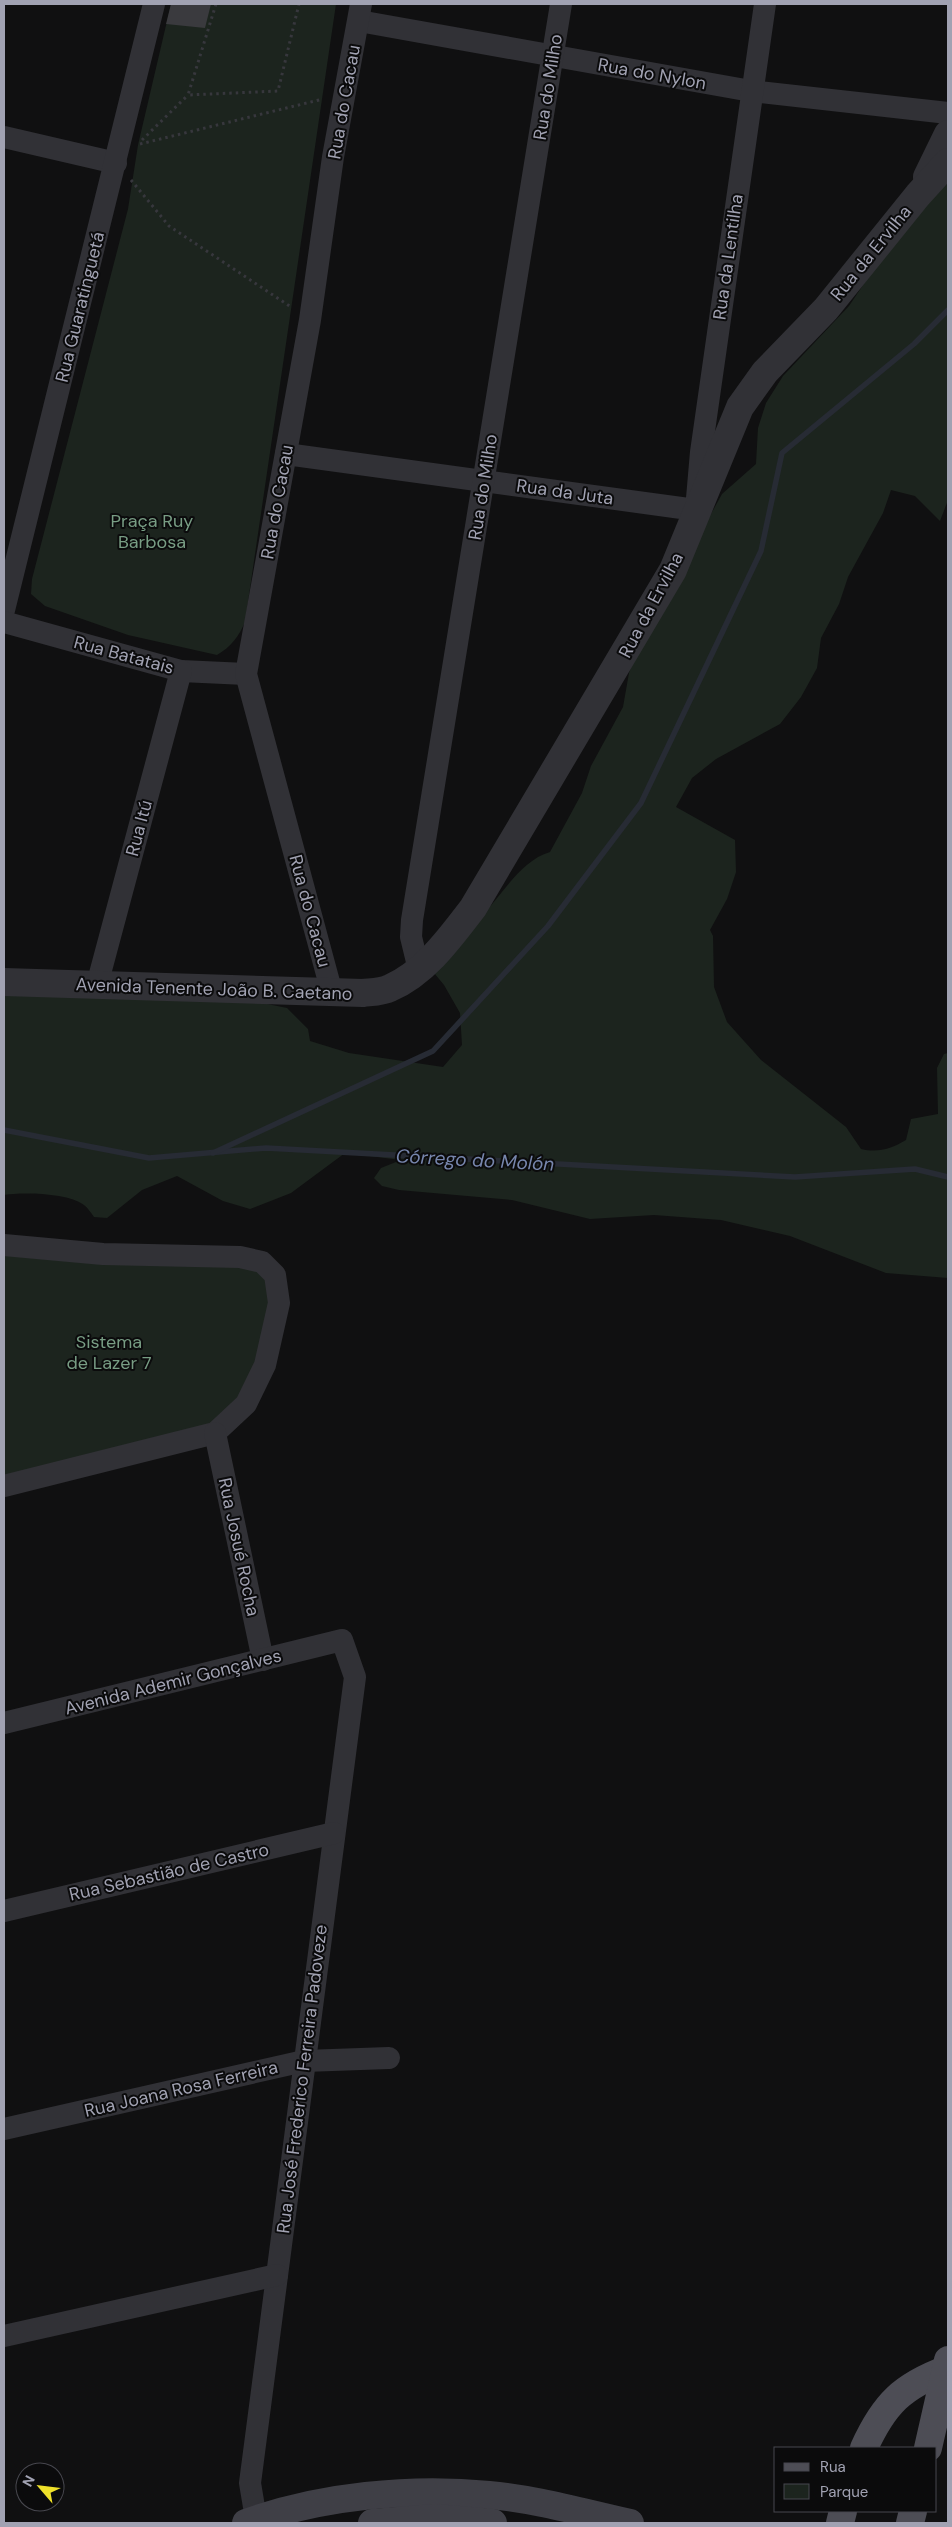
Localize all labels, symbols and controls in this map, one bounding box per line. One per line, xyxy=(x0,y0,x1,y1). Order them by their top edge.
street label: Rua do Milho xyxy=(528,32,568,142)
street label: Rua do Cacau xyxy=(322,43,366,161)
street label: Rua do Nylon xyxy=(596,53,708,95)
street label: Rua da Lentilha xyxy=(707,193,749,321)
street label: Rua da Ervilha xyxy=(825,200,917,306)
street label: Rua Guaratinguetá xyxy=(50,229,110,385)
street label: Rua do Milho xyxy=(463,432,503,542)
street label: Rua do Cacau xyxy=(255,443,299,561)
street label: Rua da Juta xyxy=(515,473,615,511)
park label: Praça Ruy Barbosa xyxy=(111,509,193,554)
street label: Rua da Ervilha xyxy=(613,548,689,662)
street label: Rua Batatais xyxy=(71,630,177,680)
street label: Rua Itú xyxy=(120,797,158,859)
street label: Rua do Cacau xyxy=(283,852,337,970)
street label: Avenida Tenente João B. Caetano xyxy=(75,972,353,1006)
water label: Córrego do Molón xyxy=(395,1143,555,1177)
park label: Sistema de Lazer 7 xyxy=(66,1330,152,1375)
street label: Rua Josué Rocha xyxy=(213,1476,265,1618)
street label: Avenida Ademir Gonçalves xyxy=(62,1643,284,1721)
street label: Rua Sebastião de Castro xyxy=(67,1837,271,1907)
street label: Rua José Frederico Ferreira Padoveze xyxy=(271,1923,333,2235)
street label: Rua Joana Rosa Ferreira xyxy=(82,2055,280,2123)
legend xyxy=(774,2447,937,2512)
text: Rua xyxy=(820,2457,846,2477)
north arrow xyxy=(15,2462,65,2512)
text: N xyxy=(18,2472,39,2490)
text: Parque xyxy=(820,2482,868,2502)

